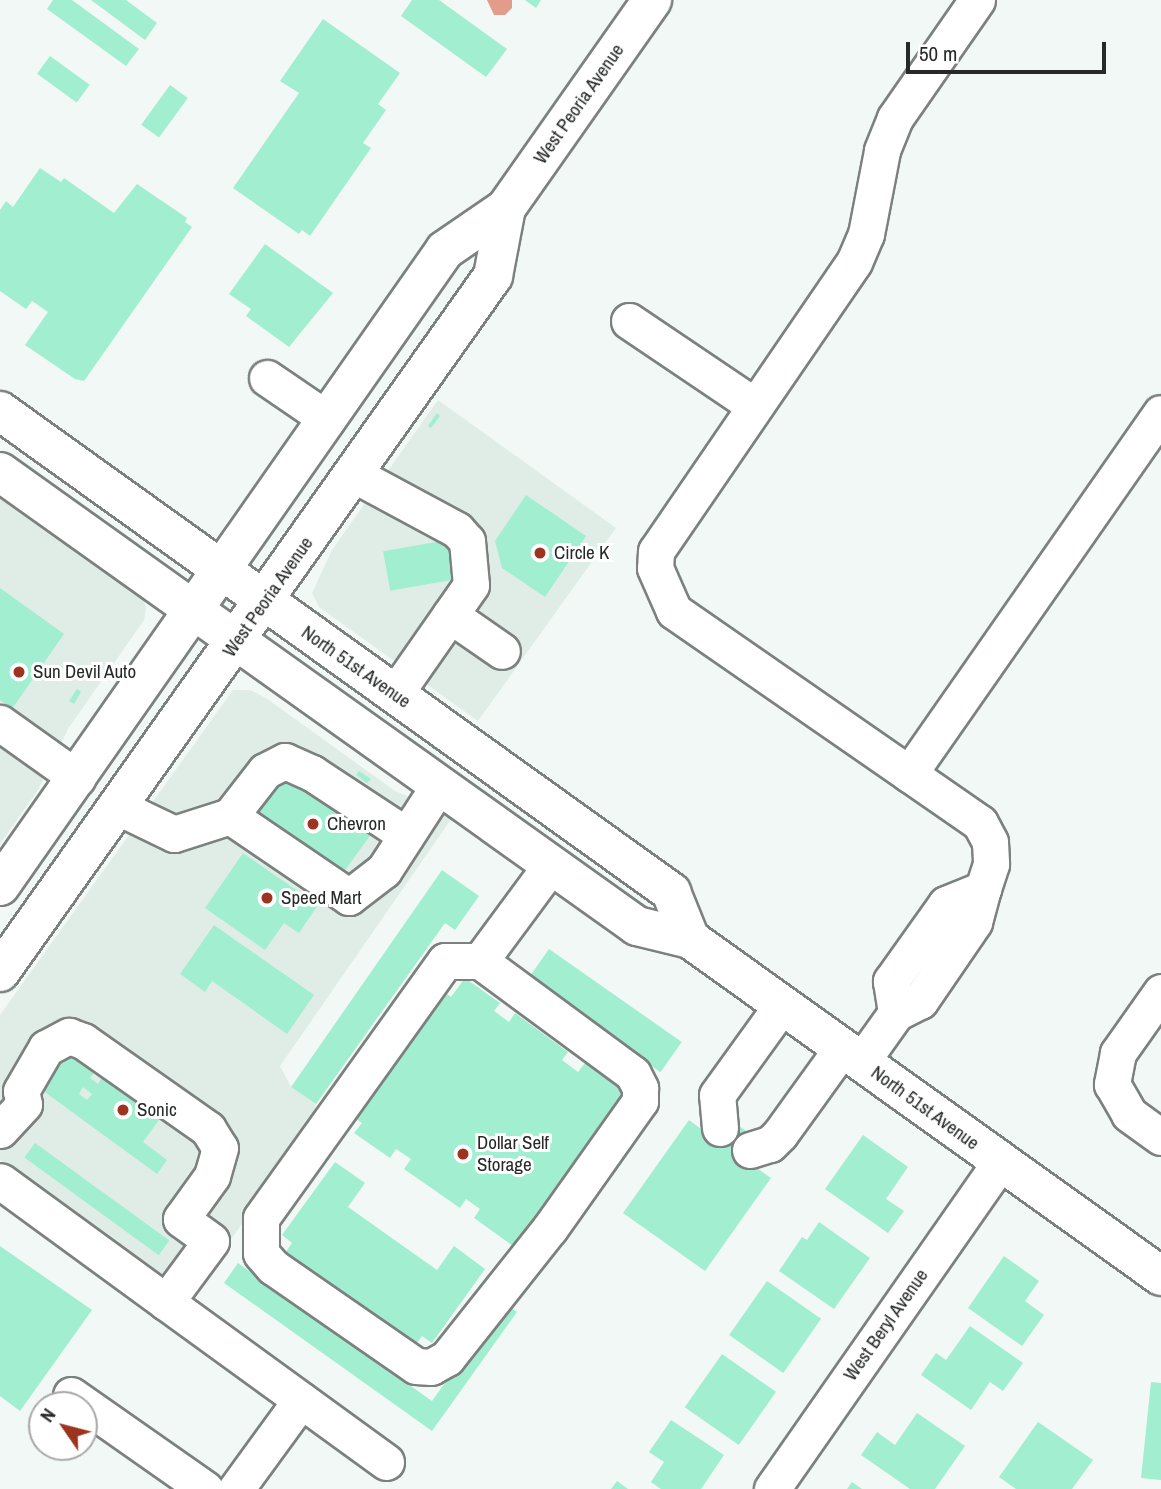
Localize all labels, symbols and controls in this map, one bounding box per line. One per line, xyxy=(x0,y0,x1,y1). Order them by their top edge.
scale bar xyxy=(909,28,1108,72)
street label: West Peoria Avenue xyxy=(529,39,629,169)
text: 50 m xyxy=(919,39,957,68)
street label: West Peoria Avenue xyxy=(218,532,318,662)
place label: Circle K xyxy=(554,542,609,564)
marker: Circle K xyxy=(532,545,548,561)
street label: North 51st Avenue xyxy=(297,621,415,713)
place label: Sun Devil Auto xyxy=(33,661,137,683)
marker: Sun Devil Auto xyxy=(11,664,27,680)
place label: Chevron xyxy=(327,813,386,835)
marker: Chevron xyxy=(305,816,321,832)
place label: Speed Mart xyxy=(281,887,362,909)
marker: Speed Mart xyxy=(259,890,275,906)
street label: North 51st Avenue xyxy=(866,1061,984,1155)
place label: Sonic xyxy=(137,1099,177,1121)
marker: Sonic xyxy=(115,1102,131,1118)
place label: Dollar Self Storage xyxy=(477,1132,549,1176)
marker: Dollar Self Storage xyxy=(455,1146,471,1162)
street label: West Beryl Avenue xyxy=(839,1264,933,1386)
north arrow xyxy=(28,1391,98,1461)
text: N xyxy=(34,1403,61,1427)

